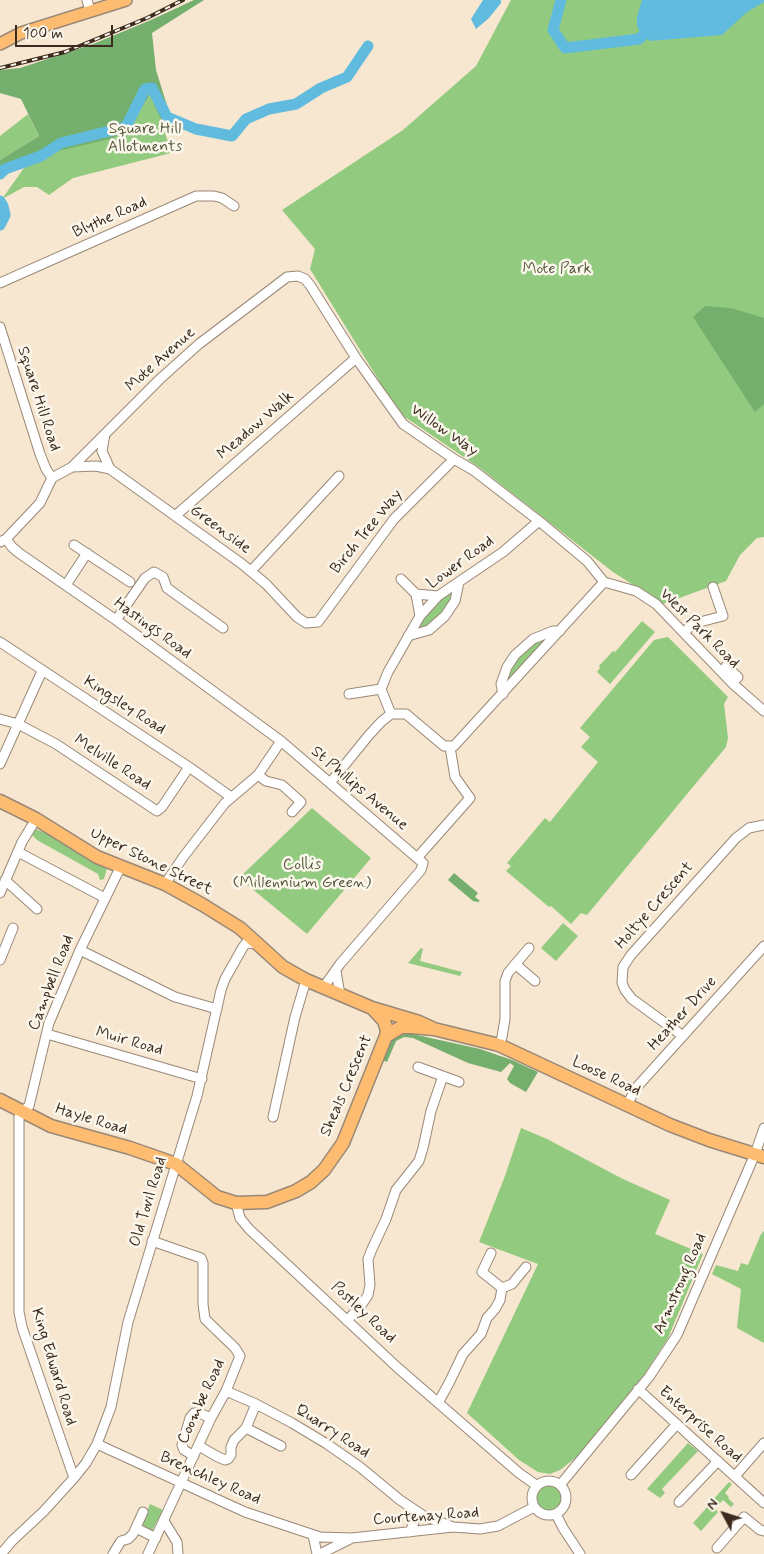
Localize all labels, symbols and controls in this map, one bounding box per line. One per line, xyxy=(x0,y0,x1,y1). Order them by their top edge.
scale bar xyxy=(18,15,115,47)
text: 100 m xyxy=(23,24,63,44)
park label: Square Hill Allotments xyxy=(108,120,182,158)
street label: Blythe Road xyxy=(70,193,150,243)
park label: Mote Park xyxy=(522,260,592,280)
street label: Mote Avenue xyxy=(122,324,200,396)
street label: Square Hill Road xyxy=(12,344,64,454)
street label: Meadow Walk xyxy=(214,387,298,465)
street label: Willow Way xyxy=(407,401,481,461)
street label: Birch Tree Way xyxy=(327,486,407,578)
street label: Greenside xyxy=(186,501,254,559)
street label: Lower Road xyxy=(424,532,498,594)
street label: West Park Road xyxy=(655,585,743,673)
street label: Hastings Road xyxy=(109,594,195,664)
street label: Kingsley Road xyxy=(79,672,169,740)
street label: Melville Road xyxy=(70,731,154,795)
street label: St Phillips Avenue xyxy=(306,743,412,835)
street label: Upper Stone Street xyxy=(87,824,215,900)
park label: Collis (Millennium Green) xyxy=(233,856,371,894)
street label: Holtye Crescent xyxy=(612,859,698,953)
street label: Campbell Road xyxy=(25,932,79,1034)
street label: Heather Drive xyxy=(645,973,721,1055)
street label: Muir Road xyxy=(93,1023,165,1061)
street label: Sheals Crescent xyxy=(317,1032,377,1140)
street label: Loose Road xyxy=(568,1053,644,1101)
street label: Hayle Road xyxy=(53,1100,129,1140)
street label: Old Tovil Road xyxy=(126,1155,172,1249)
street label: Armstrong Road xyxy=(650,1231,712,1337)
street label: Postley Road xyxy=(327,1278,399,1348)
street label: King Edward Road xyxy=(26,1306,80,1428)
street label: Coombe Road xyxy=(174,1357,230,1447)
street label: Enterprise Road xyxy=(654,1383,746,1467)
street label: Quarry Road xyxy=(291,1401,373,1463)
street label: Brenchley Road xyxy=(157,1448,263,1510)
north arrow xyxy=(699,1489,749,1539)
text: N xyxy=(703,1495,722,1514)
street label: Courtenay Road xyxy=(372,1504,480,1530)

